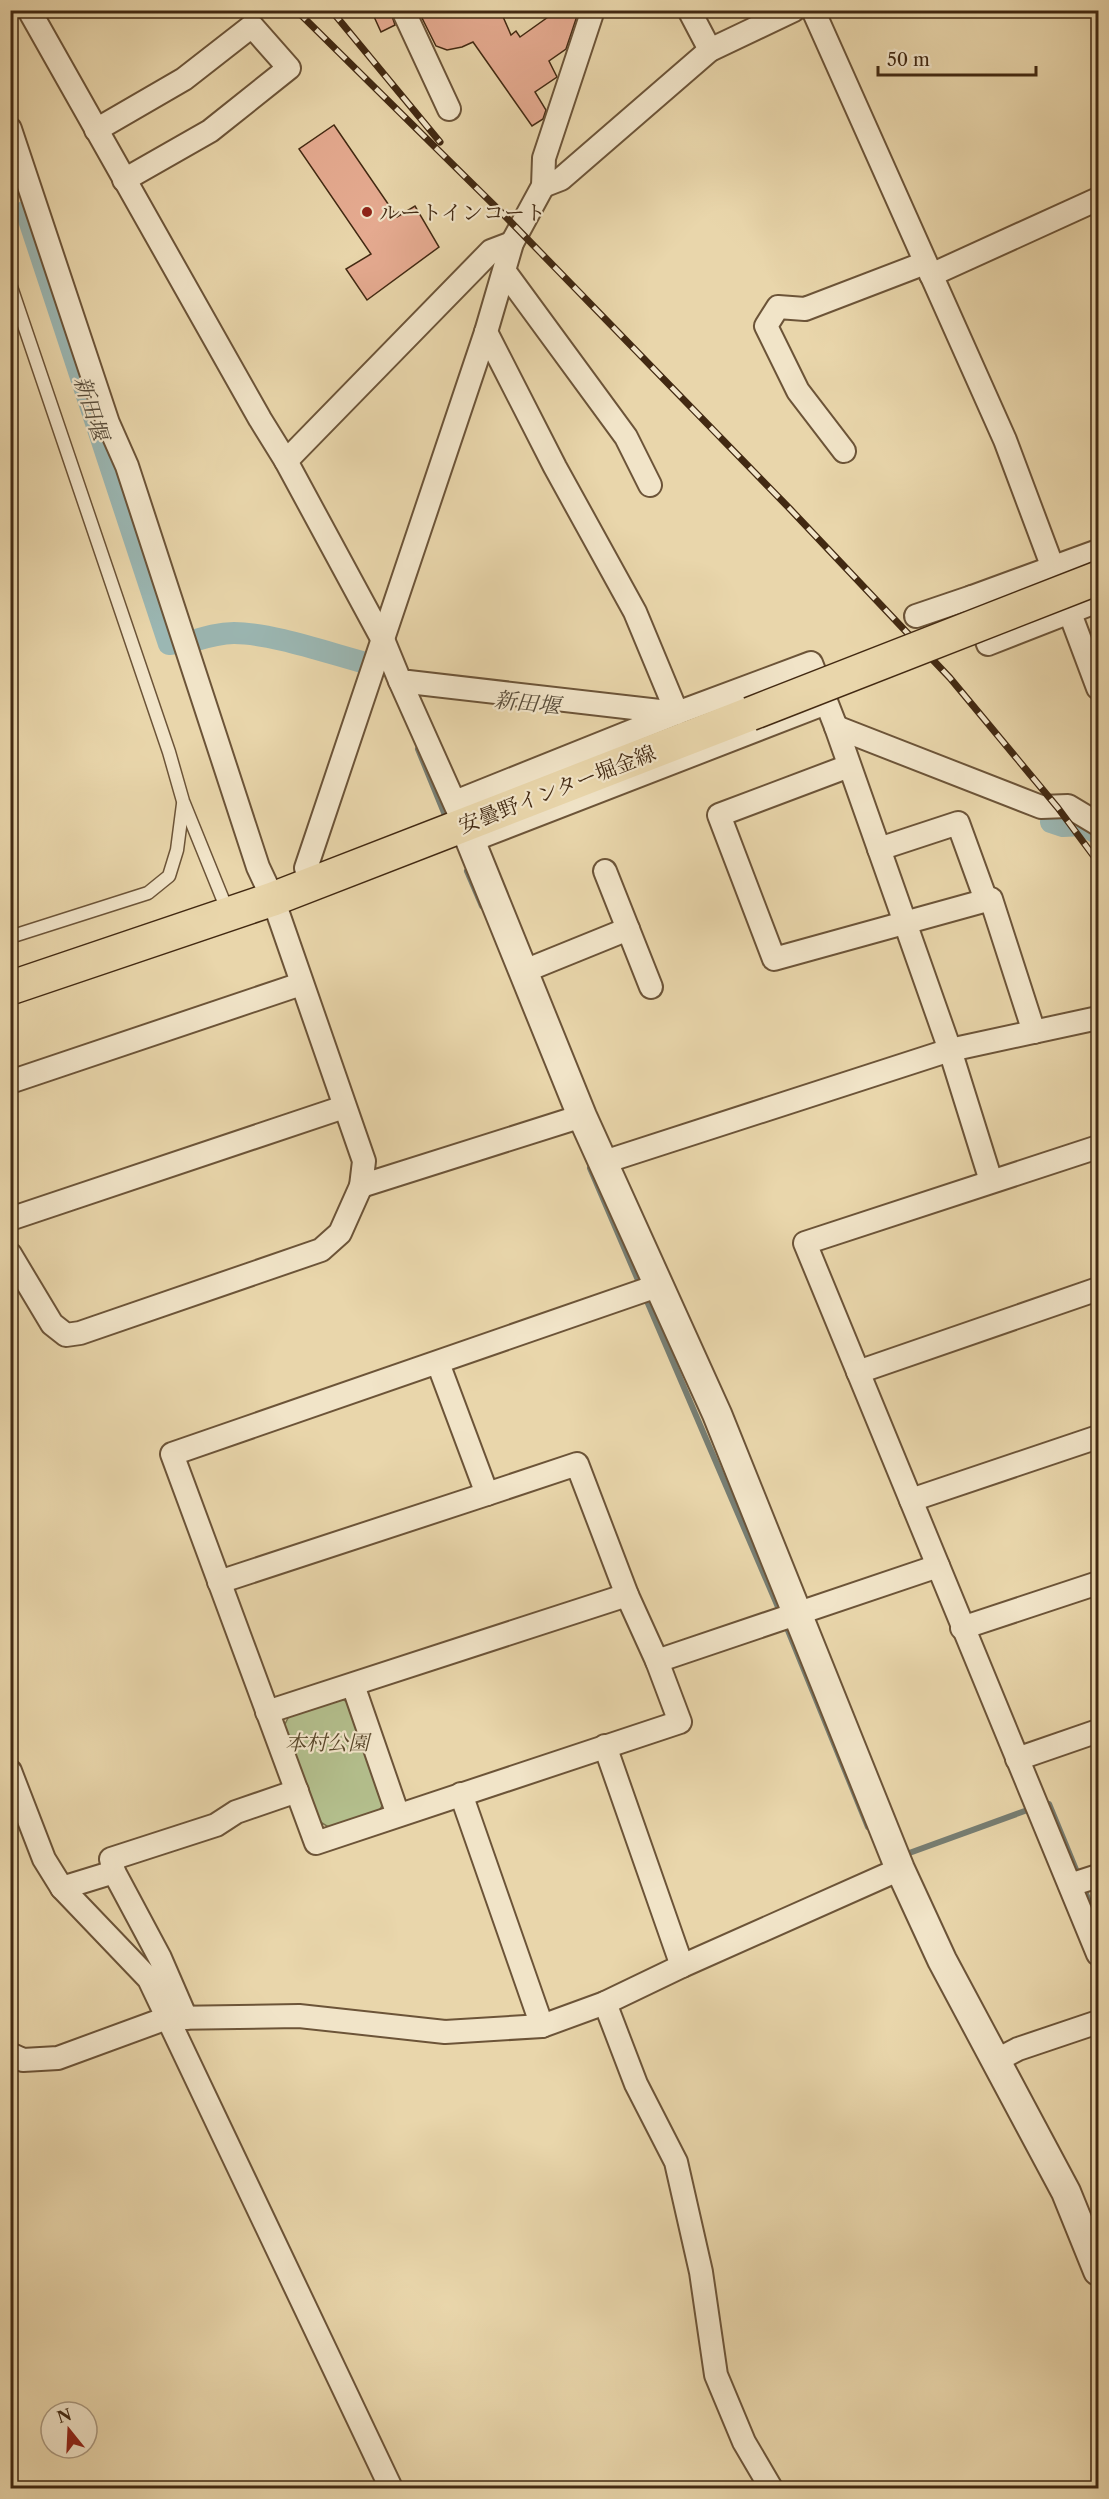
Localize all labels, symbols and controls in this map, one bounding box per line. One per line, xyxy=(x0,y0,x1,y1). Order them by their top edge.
scale bar xyxy=(878,39,1036,77)
text: 50 m xyxy=(887,49,930,71)
place label: ルートインコート xyxy=(379,200,546,225)
marker: ルートインコート xyxy=(360,205,374,219)
water label: 新田堰 xyxy=(68,372,115,447)
water label: 新田堰 xyxy=(493,686,565,720)
street label: 安曇野インター堀金線 xyxy=(455,740,659,838)
park label: 本村公園 xyxy=(285,1730,372,1755)
north arrow xyxy=(39,2400,99,2460)
text: N xyxy=(55,2404,74,2427)

